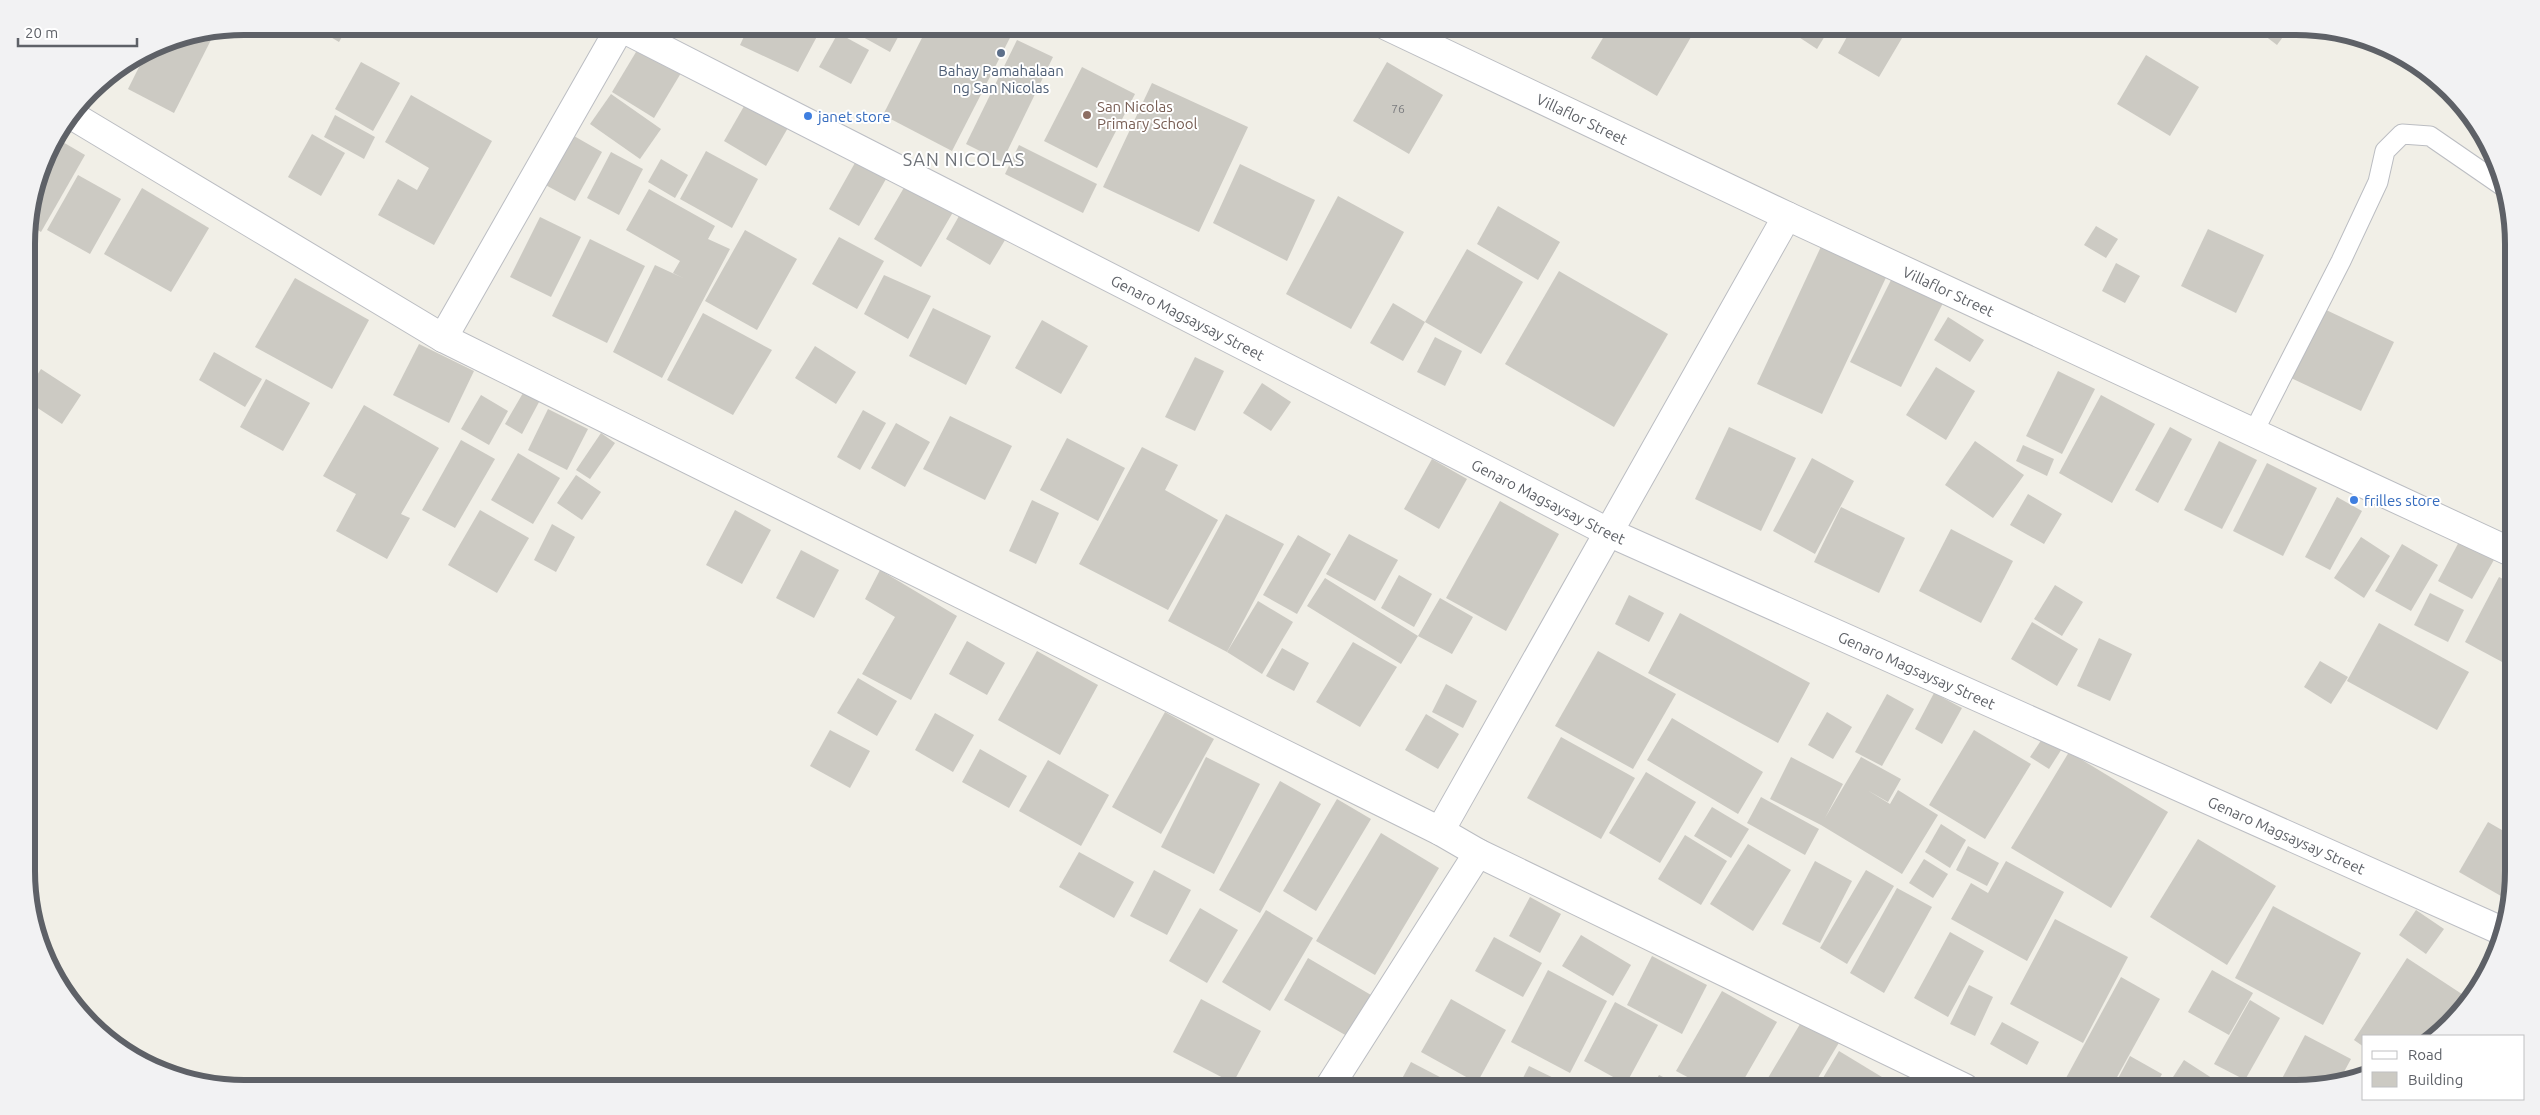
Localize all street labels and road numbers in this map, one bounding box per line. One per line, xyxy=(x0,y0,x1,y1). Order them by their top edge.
street label: Villaflor Street xyxy=(1534,90,1630,148)
street label: Villaflor Street xyxy=(1900,263,1997,320)
street label: Genaro Magsaysay Street xyxy=(1108,271,1268,364)
street label: Genaro Magsaysay Street xyxy=(1469,455,1628,547)
street label: Genaro Magsaysay Street xyxy=(1836,627,1998,712)
street label: Genaro Magsaysay Street xyxy=(2206,792,2368,877)

